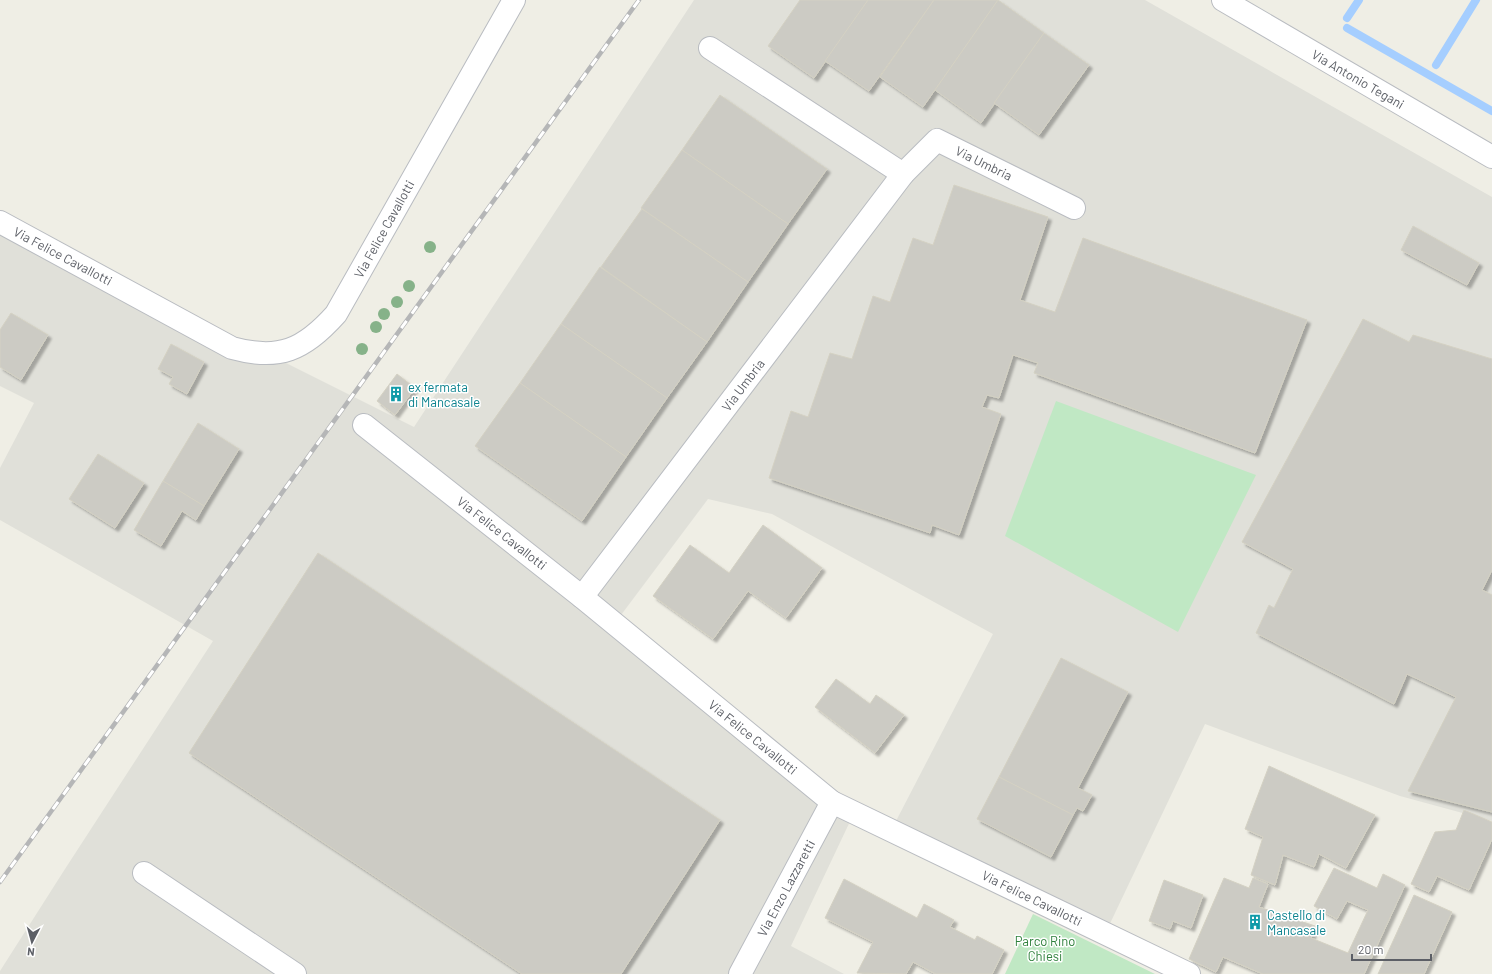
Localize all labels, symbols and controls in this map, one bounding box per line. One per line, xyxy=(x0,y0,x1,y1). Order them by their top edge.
street label: Via Antonio Tegani xyxy=(1309,46,1407,112)
street label: Via Umbria xyxy=(953,142,1015,184)
street label: Via Felice Cavallotti xyxy=(350,177,418,281)
street label: Via Felice Cavallotti xyxy=(11,223,115,289)
street label: Via Umbria xyxy=(718,356,768,414)
place label: ex fermata di Mancasale xyxy=(408,379,480,410)
building icon: ex fermata di Mancasale xyxy=(387,385,405,403)
street label: Via Felice Cavallotti xyxy=(454,493,550,573)
street label: Via Felice Cavallotti xyxy=(705,696,801,778)
street label: Via Enzo Lazzaretti xyxy=(754,837,818,939)
street label: Via Felice Cavallotti xyxy=(979,867,1085,929)
place label: Castello di Mancasale xyxy=(1267,907,1326,938)
building icon: Castello di Mancasale xyxy=(1246,913,1264,931)
north arrow xyxy=(12,922,52,962)
park label: Parco Rino Chiesi xyxy=(1015,933,1075,964)
scale bar xyxy=(1352,936,1431,962)
text: 20 m xyxy=(1358,942,1384,956)
text: N xyxy=(27,946,35,959)

